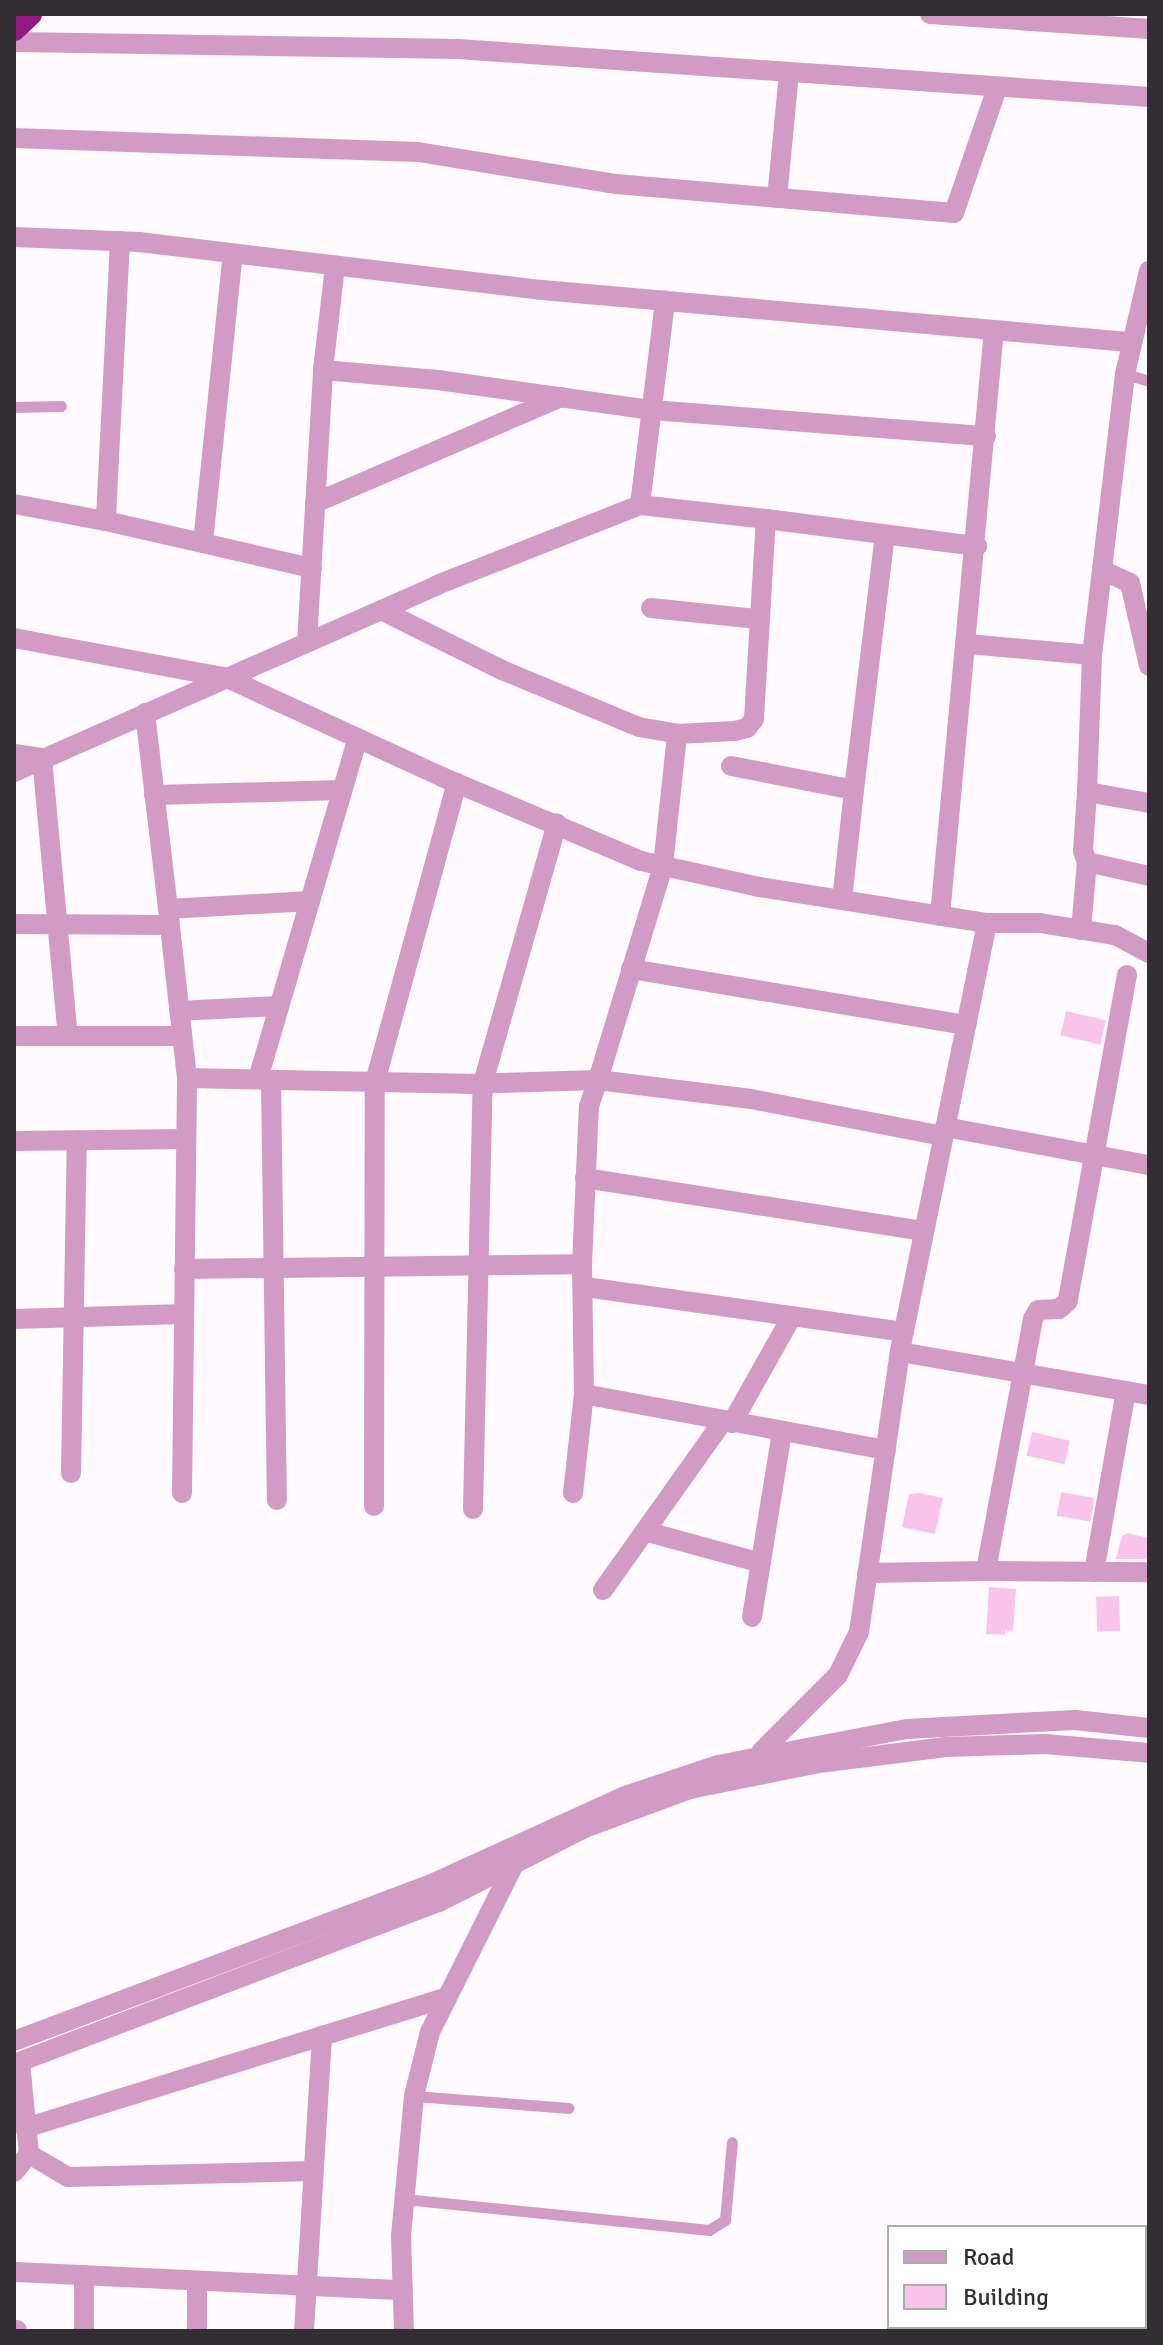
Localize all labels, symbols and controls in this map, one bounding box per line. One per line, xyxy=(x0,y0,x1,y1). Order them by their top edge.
legend xyxy=(887,2225,1147,2329)
text: Road xyxy=(963,2242,1014,2272)
text: Building xyxy=(963,2282,1049,2312)

